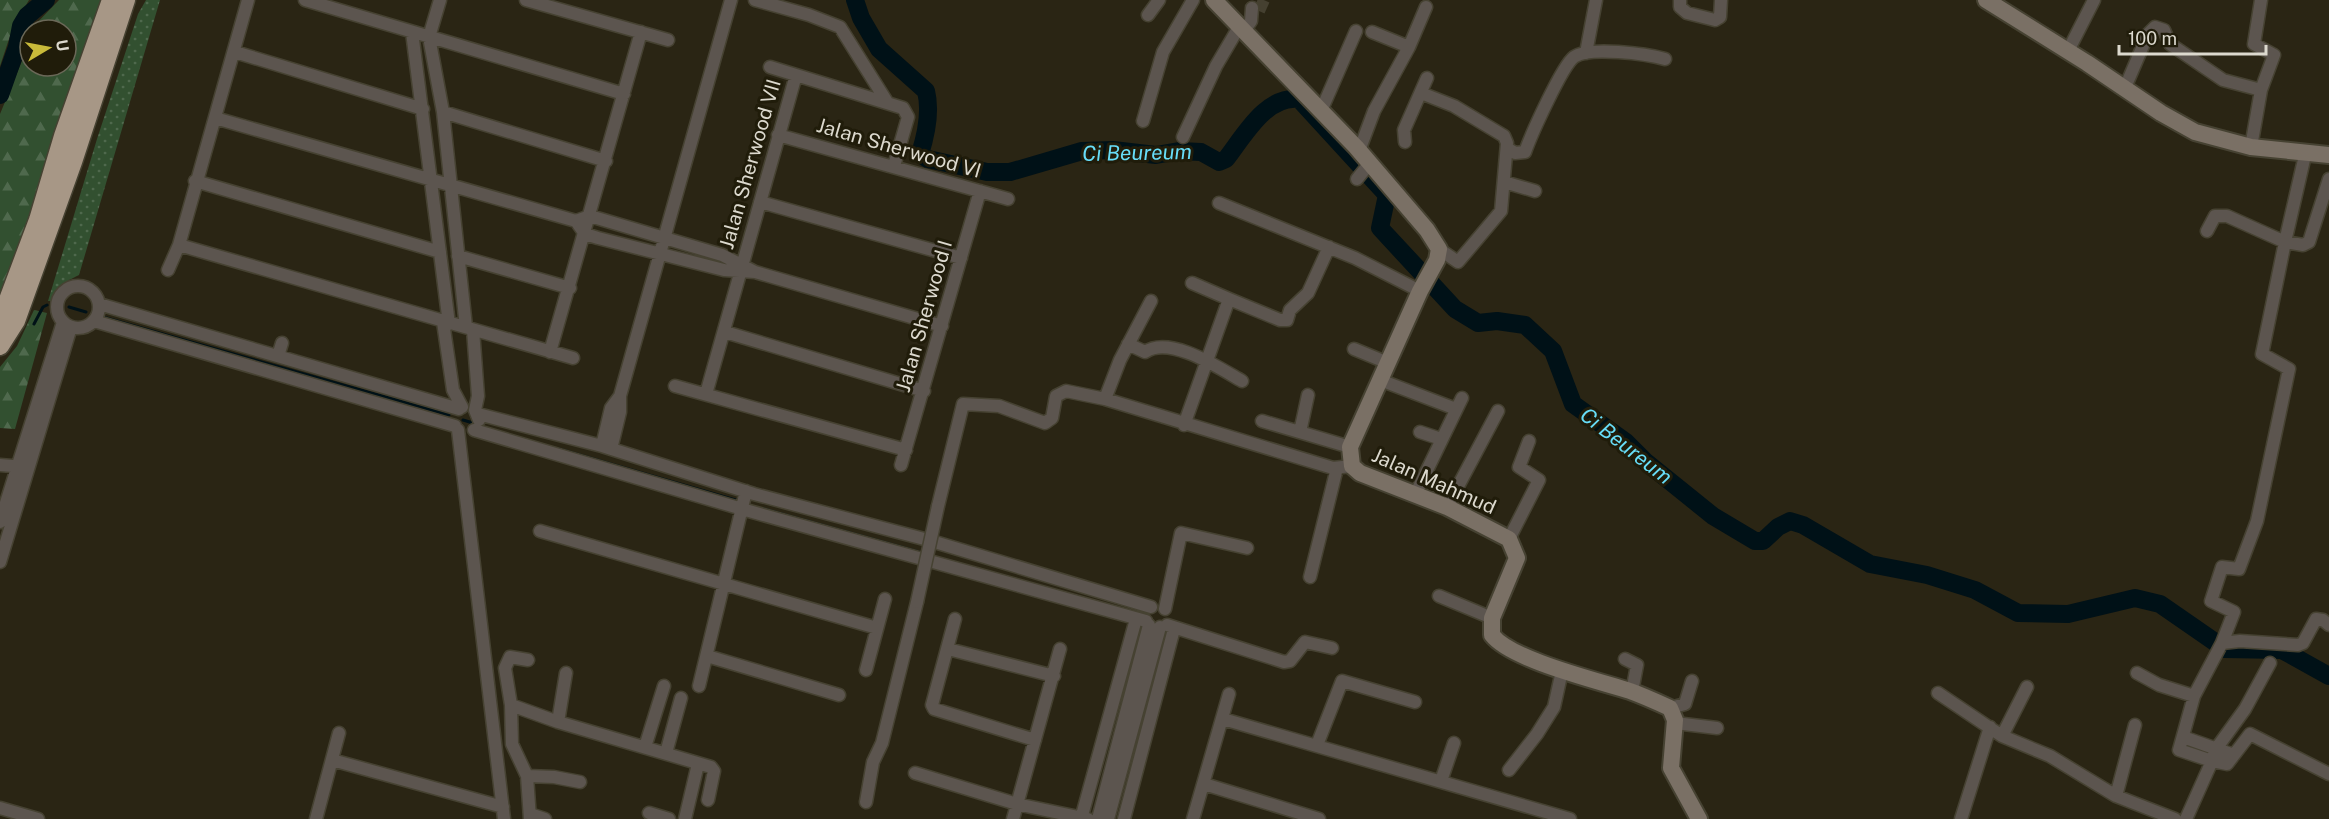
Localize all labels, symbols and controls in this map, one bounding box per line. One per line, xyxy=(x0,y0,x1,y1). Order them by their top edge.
north arrow xyxy=(18,18,78,78)
scale bar xyxy=(2119,18,2266,56)
text: 100 m xyxy=(2128,28,2177,49)
text: U xyxy=(52,38,73,53)
street label: Jalan Sherwood VII xyxy=(714,76,786,252)
street label: Jalan Sherwood VI xyxy=(814,113,984,183)
water label: Ci Beureum xyxy=(1082,139,1192,166)
street label: Jalan Sherwood I xyxy=(891,237,957,395)
water label: Ci Beureum xyxy=(1575,402,1677,489)
street label: Jalan Mahmud xyxy=(1368,443,1500,519)

